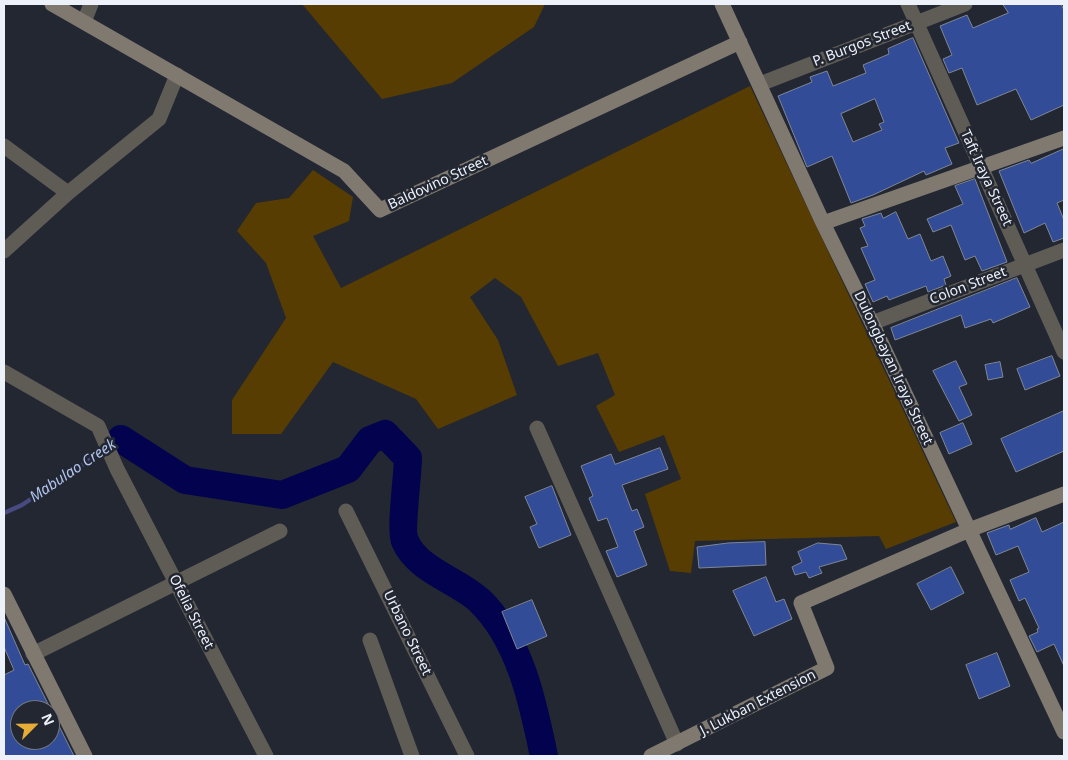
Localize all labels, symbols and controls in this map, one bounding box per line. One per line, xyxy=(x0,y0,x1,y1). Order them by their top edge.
street label: P. Burgos Street xyxy=(810,18,914,70)
street label: Taft Iraya Street xyxy=(956,127,1016,229)
street label: Baldovino Street xyxy=(386,153,490,213)
street label: Colon Street xyxy=(927,264,1009,308)
street label: Dulongbayan Iraya Street xyxy=(850,288,936,448)
water label: Mabulao Creek xyxy=(26,436,120,506)
street label: Ofelia Street xyxy=(165,572,217,652)
street label: Urbano Street xyxy=(379,588,435,678)
street label: J. Lukban Extension xyxy=(697,667,819,739)
north arrow xyxy=(10,700,60,750)
text: N xyxy=(37,710,59,728)

